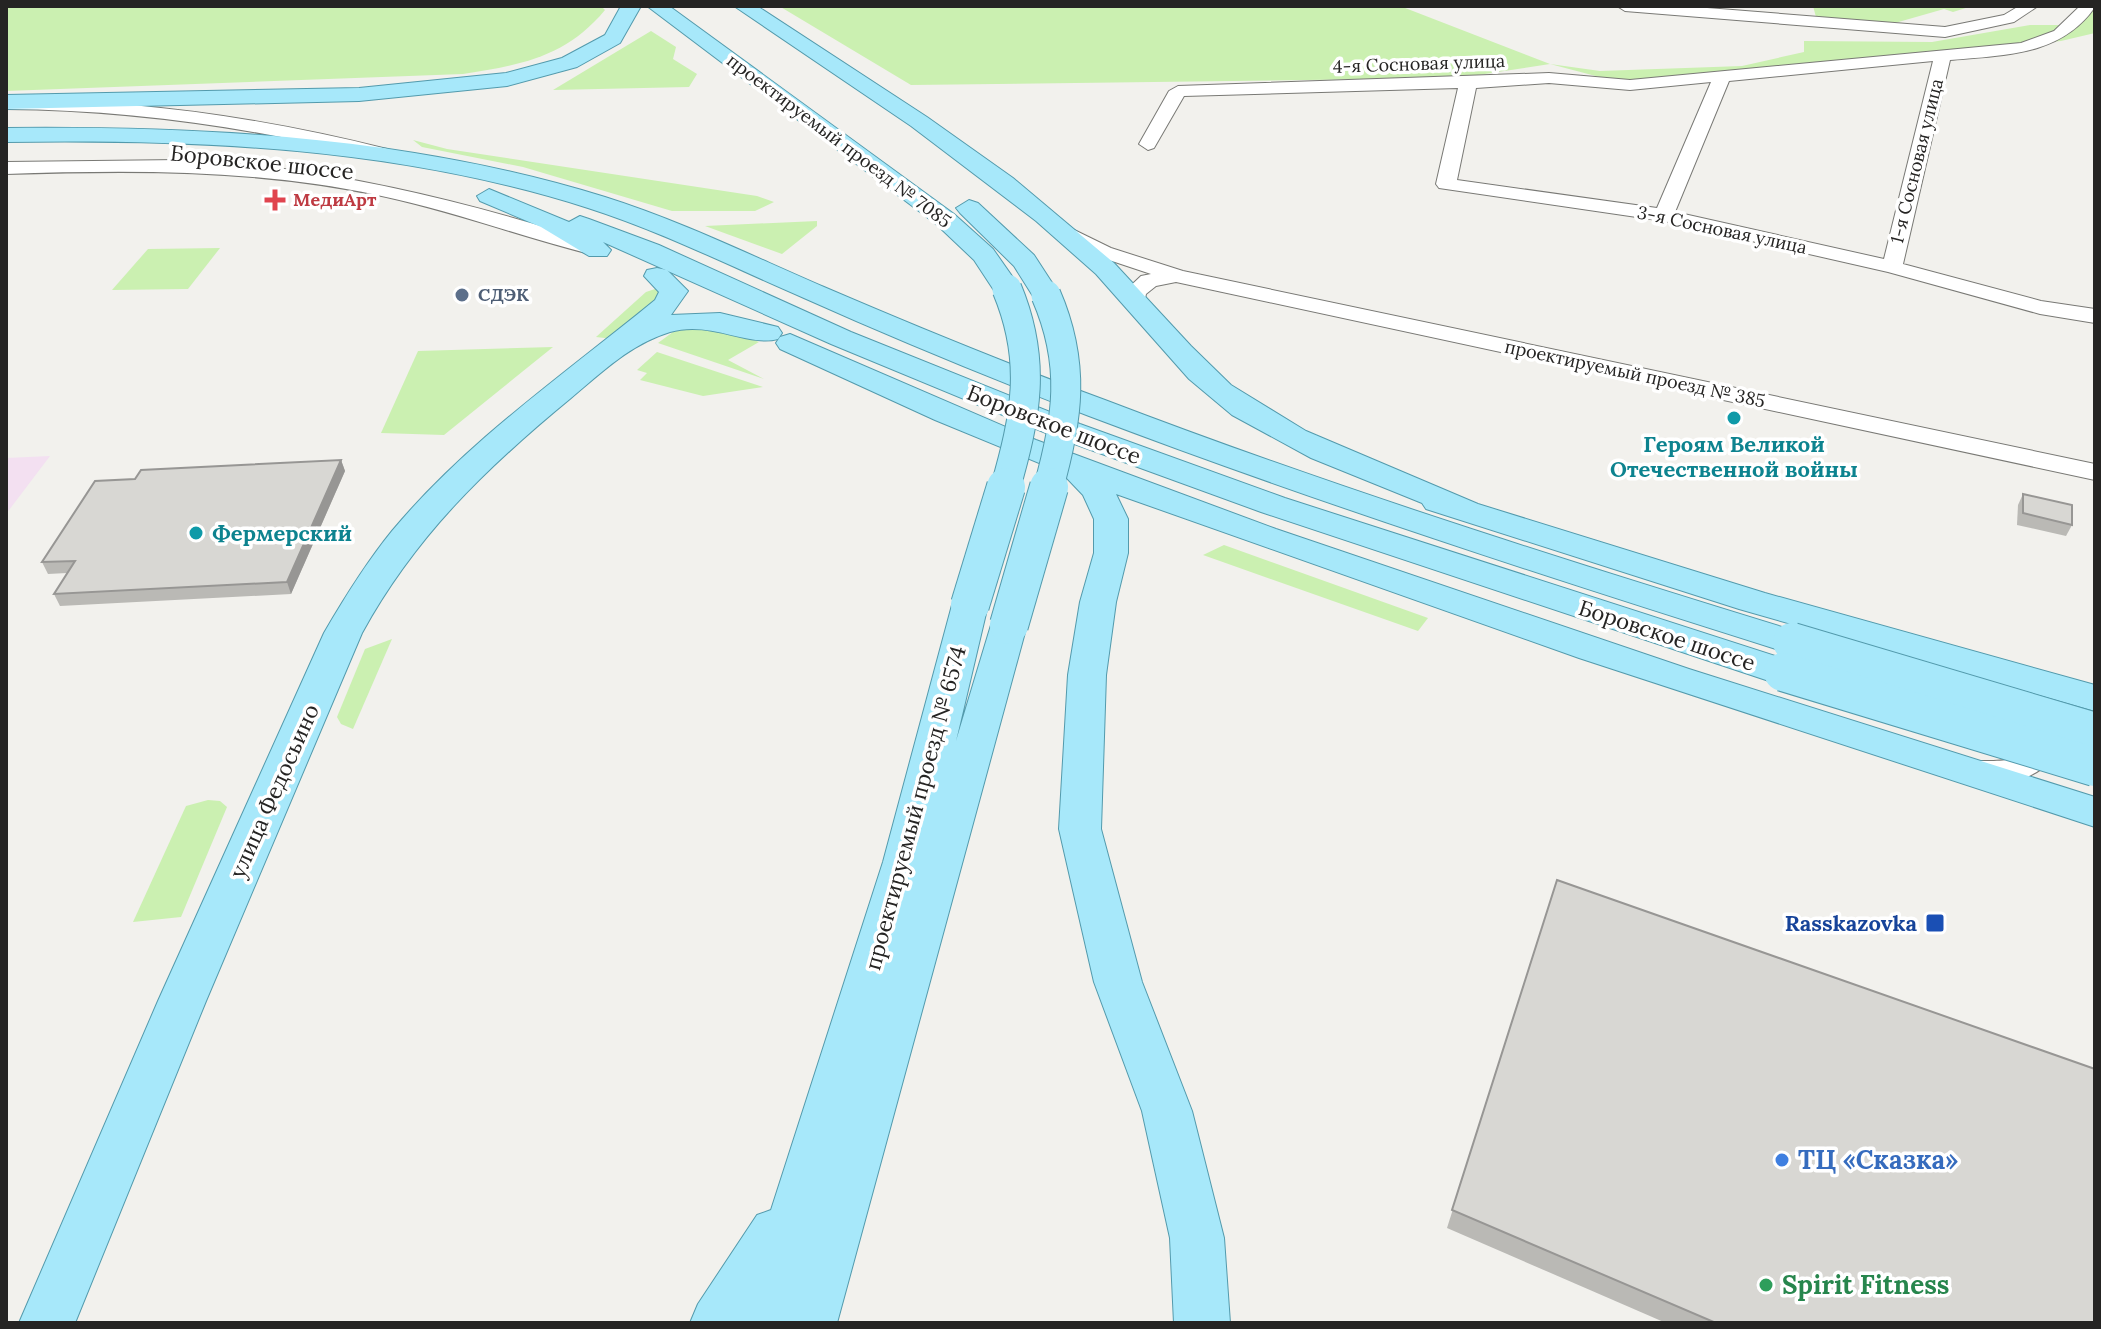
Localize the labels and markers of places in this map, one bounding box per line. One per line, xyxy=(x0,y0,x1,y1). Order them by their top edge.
place label: МедиАрт xyxy=(293,188,377,211)
marker: МедиАрт xyxy=(264,189,286,211)
place label: СДЭК xyxy=(478,283,529,306)
marker: СДЭК xyxy=(453,286,471,304)
marker: Героям Великой Отечественной войны xyxy=(1725,409,1743,427)
place label: Героям Великой Отечественной войны xyxy=(1610,430,1858,483)
place label: Фермерский xyxy=(212,519,352,547)
marker: Фермерский xyxy=(187,524,205,542)
place label: Rasskazovka xyxy=(1785,909,1917,937)
marker: Rasskazovka xyxy=(1924,912,1946,934)
place label: ТЦ «Сказка» xyxy=(1798,1143,1958,1176)
marker: ТЦ «Сказка» xyxy=(1773,1151,1791,1169)
place label: Spirit Fitness xyxy=(1782,1268,1949,1301)
marker: Spirit Fitness xyxy=(1757,1276,1775,1294)

